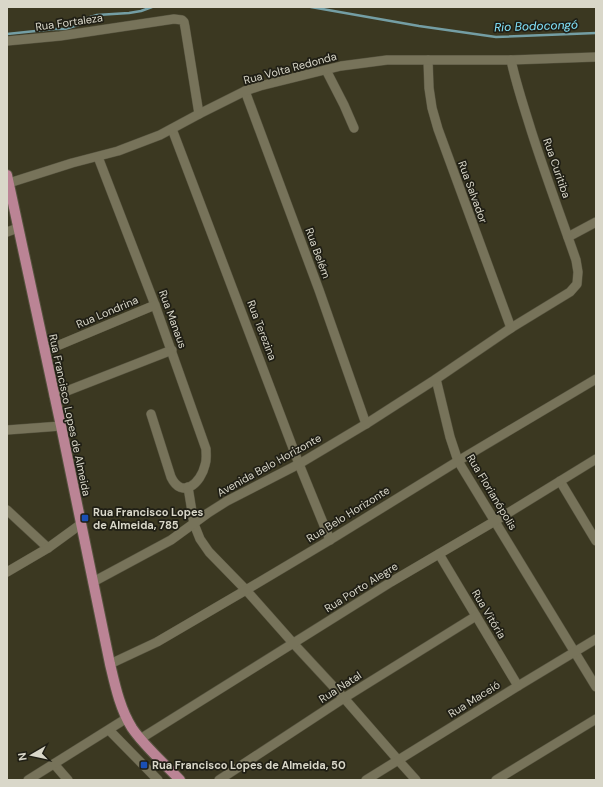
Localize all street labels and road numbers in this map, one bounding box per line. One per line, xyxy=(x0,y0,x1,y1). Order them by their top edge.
street label: Rua Fortaleza xyxy=(34,10,104,34)
street label: Rua Volta Redonda xyxy=(242,49,338,87)
street label: Rua Curitiba xyxy=(540,136,574,200)
street label: Rua Salvador xyxy=(455,159,491,225)
street label: Rua Belém xyxy=(302,226,334,281)
street label: Rua Manaus xyxy=(156,288,190,350)
street label: Rua Londrina xyxy=(74,293,140,331)
street label: Rua Terezina xyxy=(244,298,280,362)
street label: Rua Francisco Lopes de Almeida xyxy=(46,333,94,497)
street label: Avenida Belo Horizonte xyxy=(214,431,324,499)
street label: Rua Florianópolis xyxy=(464,451,520,533)
street label: Rua Belo Horizonte xyxy=(304,483,392,545)
street label: Rua Porto Alegre xyxy=(322,559,400,615)
street label: Rua Vitória xyxy=(469,587,509,641)
street label: Rua Natal xyxy=(316,668,364,706)
street label: Rua Maceió xyxy=(445,678,503,720)

